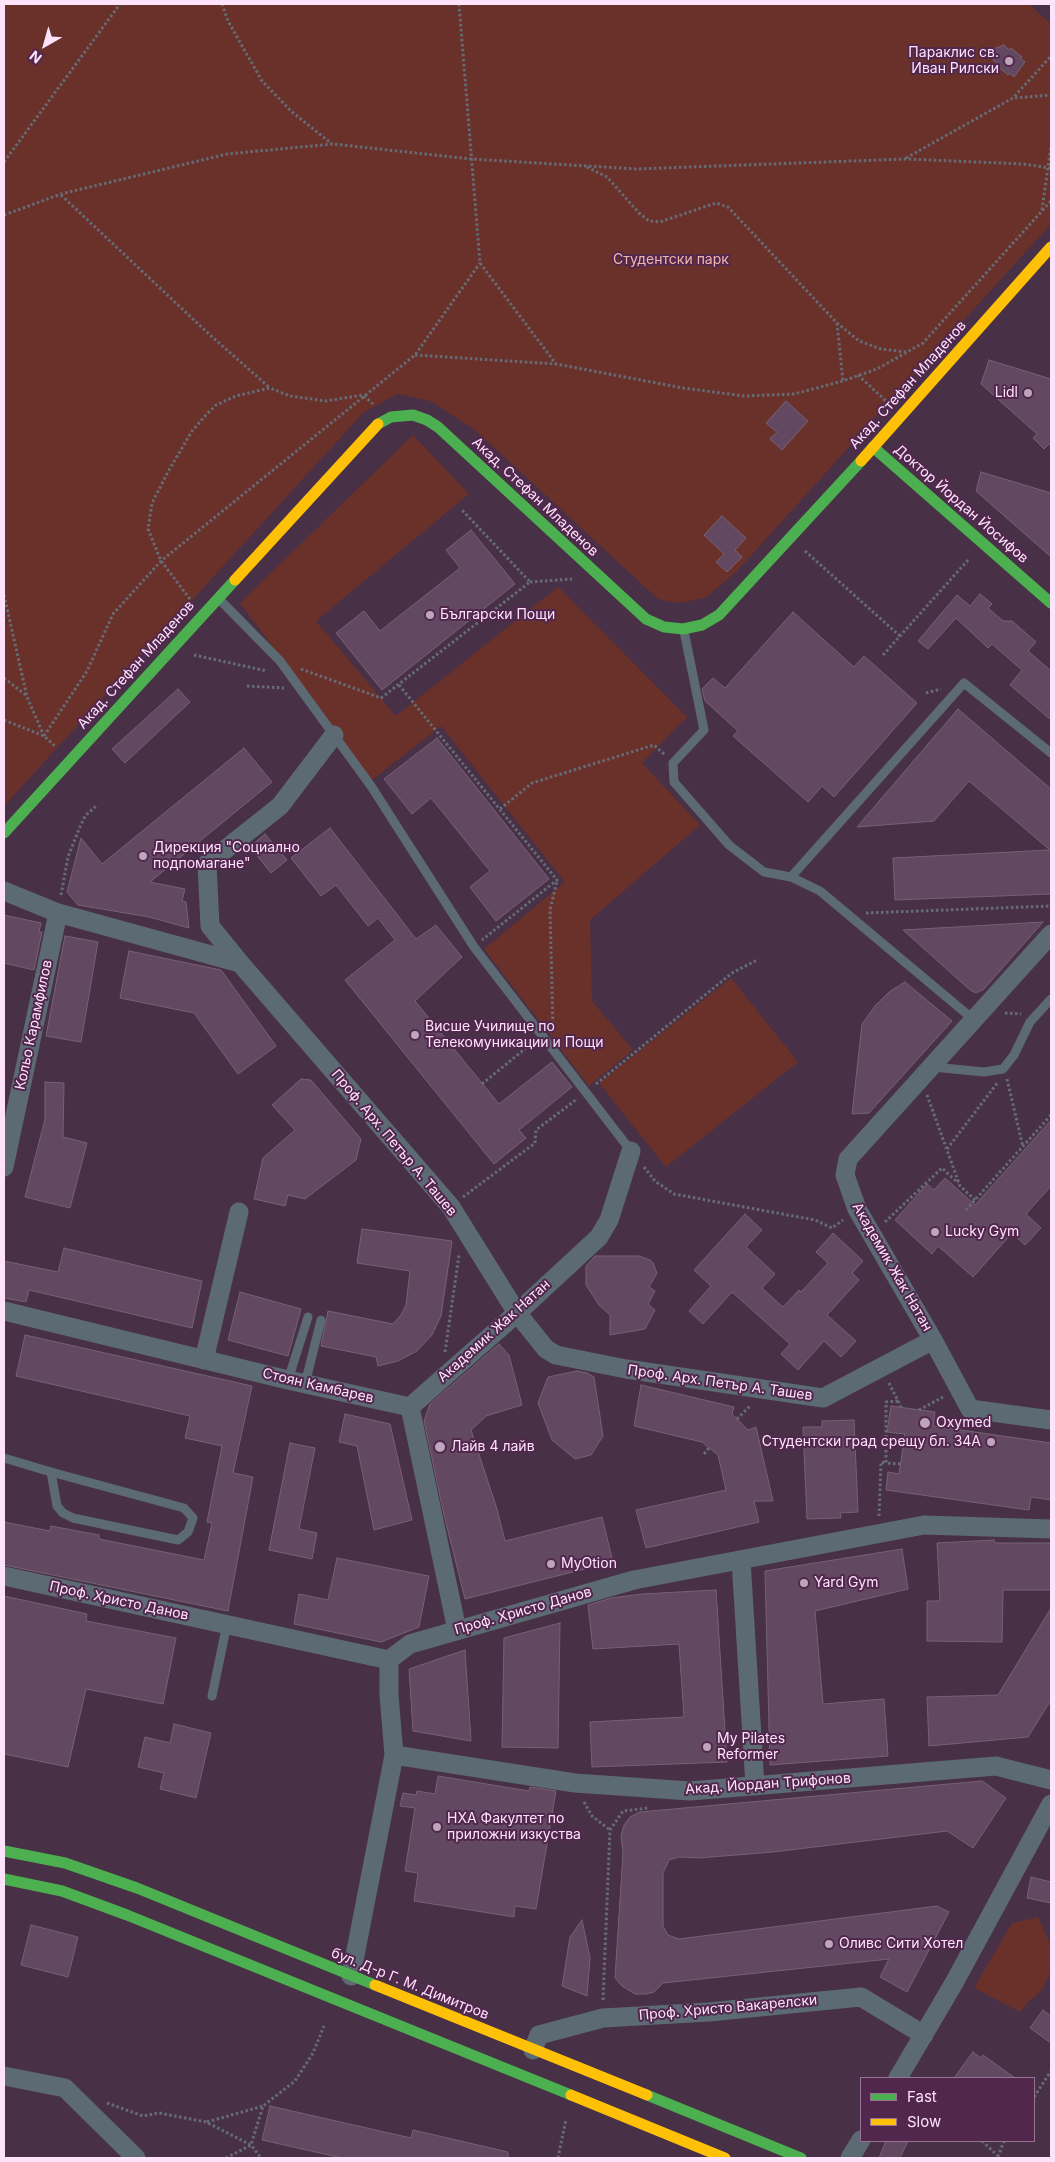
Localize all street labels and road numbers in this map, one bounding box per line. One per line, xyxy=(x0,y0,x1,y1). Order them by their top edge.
street label: Акад. Стефан Младенов xyxy=(846,318,970,452)
street label: Акад. Стефан Младенов xyxy=(468,434,602,560)
street label: Доктор Йордан Йосифов xyxy=(891,441,1031,567)
street label: Акад. Стефан Младенов xyxy=(74,598,198,732)
street label: Кольо Карамфилов xyxy=(12,959,56,1091)
street label: Проф. Арх. Петър А. Ташев xyxy=(328,1066,460,1220)
street label: Академик Жак Натан xyxy=(848,1200,936,1334)
street label: Академик Жак Натан xyxy=(434,1276,554,1386)
street label: Проф. Арх. Петър А. Ташев xyxy=(627,1362,813,1404)
street label: Стоян Камбарев xyxy=(261,1365,375,1407)
street label: Проф. Христо Данов xyxy=(48,1578,190,1624)
street label: Проф. Христо Данов xyxy=(452,1583,594,1639)
street label: Акад. Йордан Трифонов xyxy=(685,1770,851,1798)
street label: бул. Д-р Г. М. Димитров xyxy=(329,1945,491,2023)
street label: Проф. Христо Вакарелски xyxy=(638,1992,818,2024)

